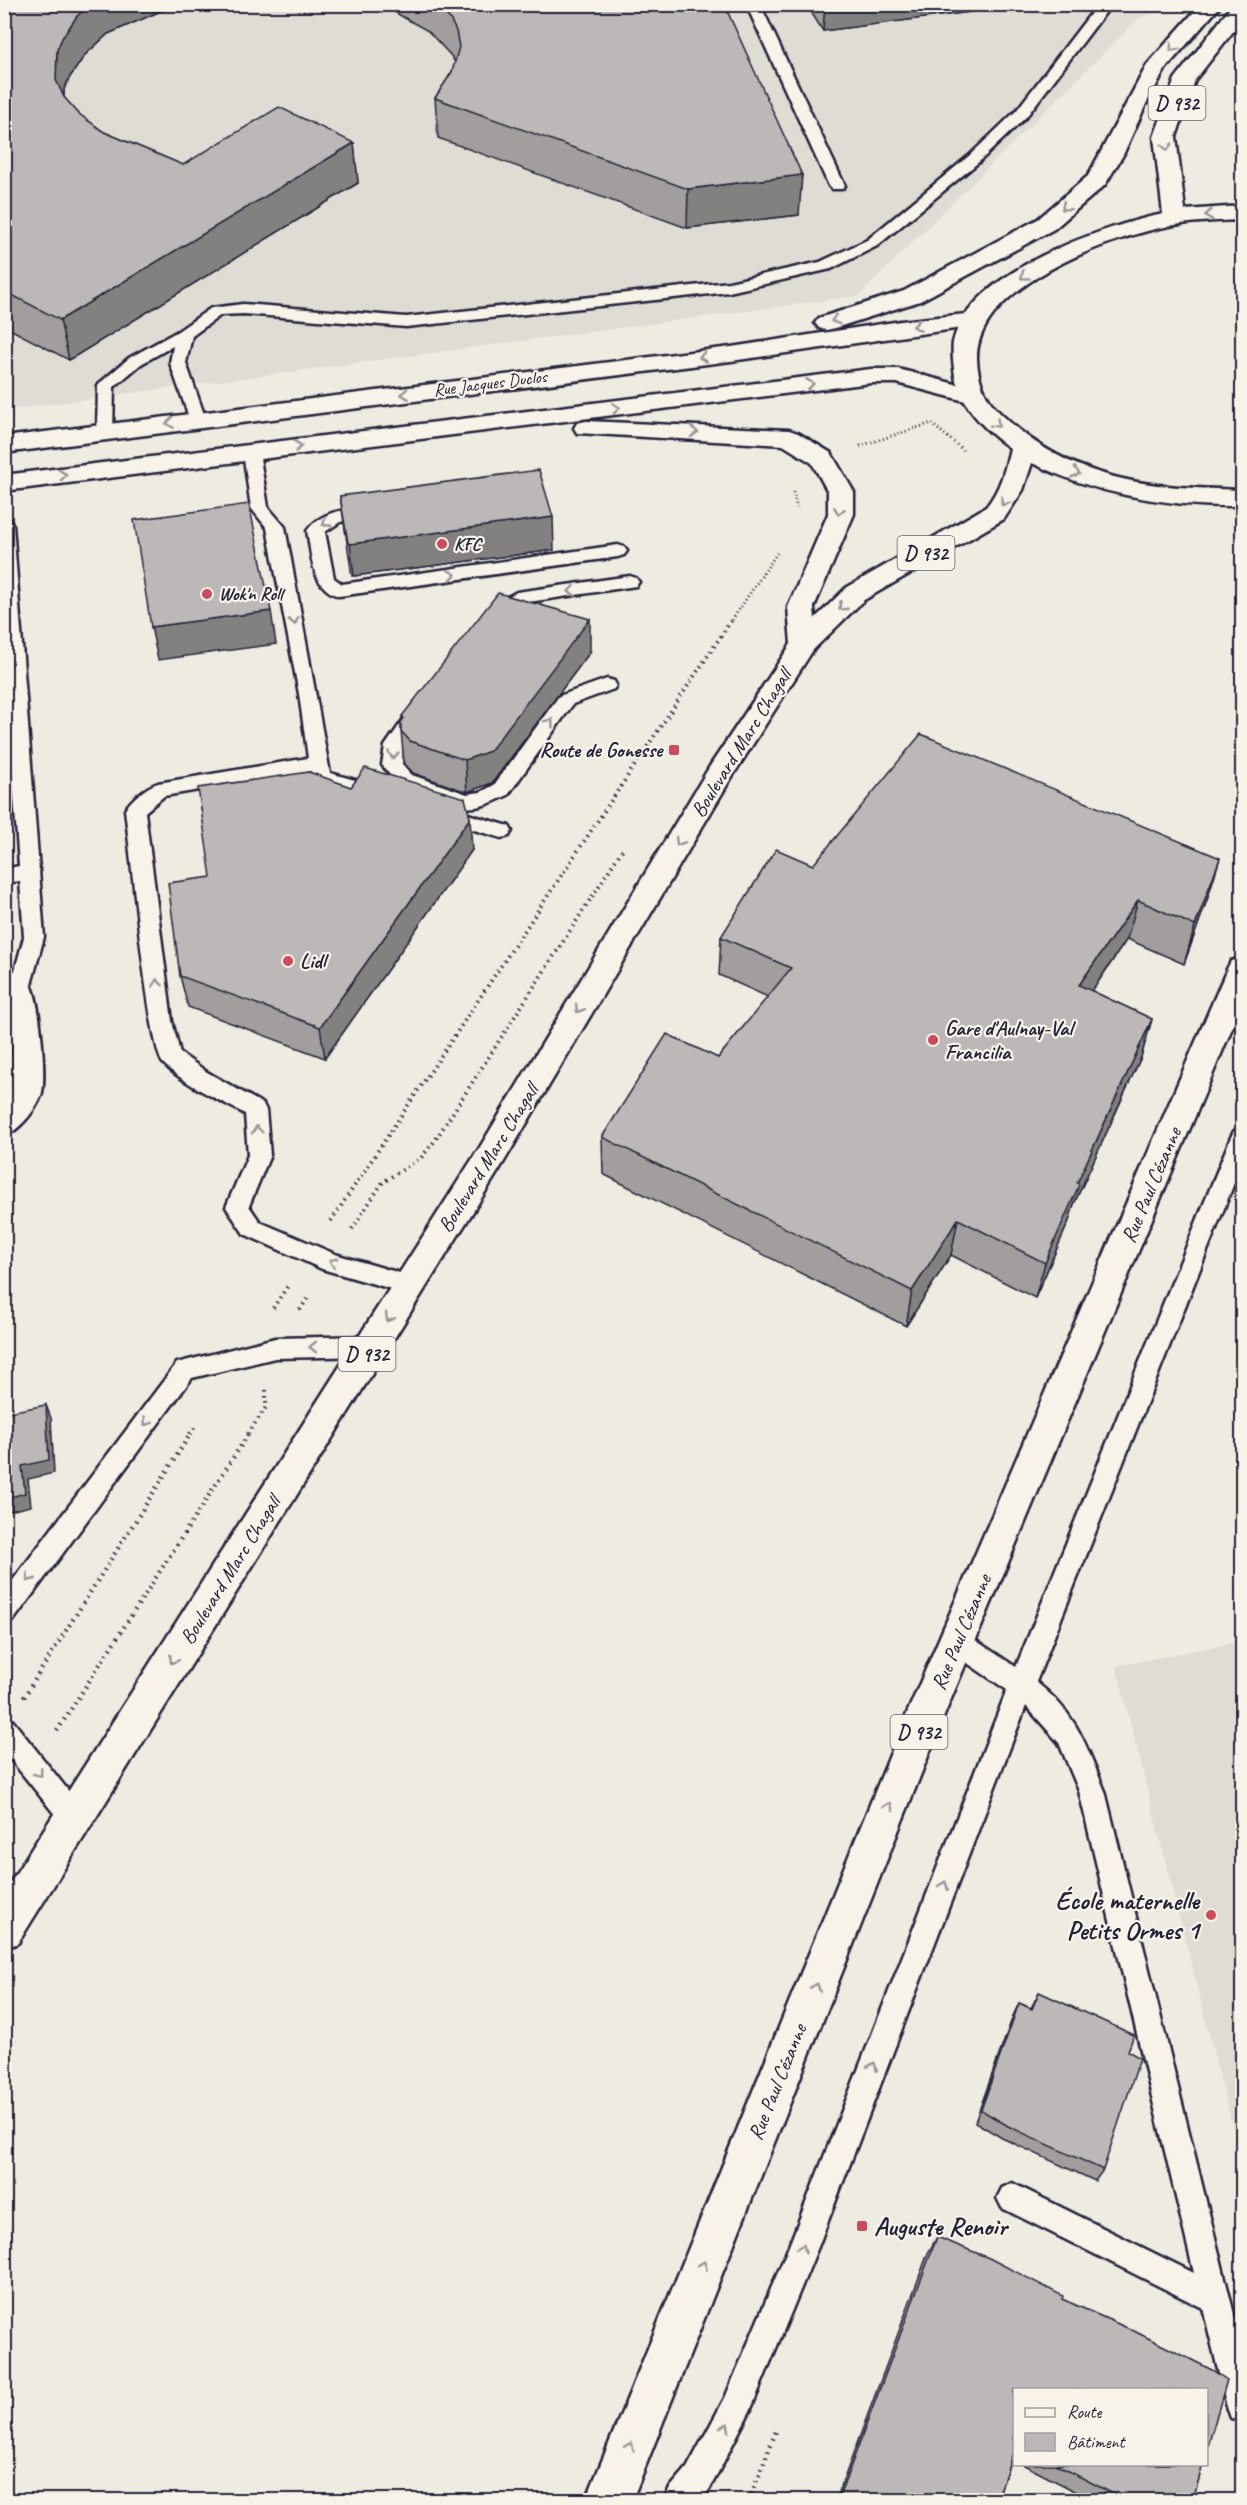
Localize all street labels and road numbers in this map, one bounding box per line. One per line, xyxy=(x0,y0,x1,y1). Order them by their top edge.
road number: D 932 xyxy=(1148,86,1206,120)
street label: Rue Jacques Duclos xyxy=(432,365,550,401)
road number: D 932 xyxy=(898,536,954,570)
street label: Boulevard Marc Chagall xyxy=(685,661,799,822)
street label: Boulevard Marc Chagall xyxy=(432,1076,546,1237)
street label: Rue Paul Cézanne xyxy=(1115,1122,1187,1247)
road number: D 932 xyxy=(338,1337,395,1371)
street label: Boulevard Marc Chagall xyxy=(174,1488,288,1649)
street label: Rue Paul Cézanne xyxy=(925,1569,997,1694)
road number: D 932 xyxy=(890,1715,948,1749)
street label: Rue Paul Cézanne xyxy=(742,2019,813,2144)

